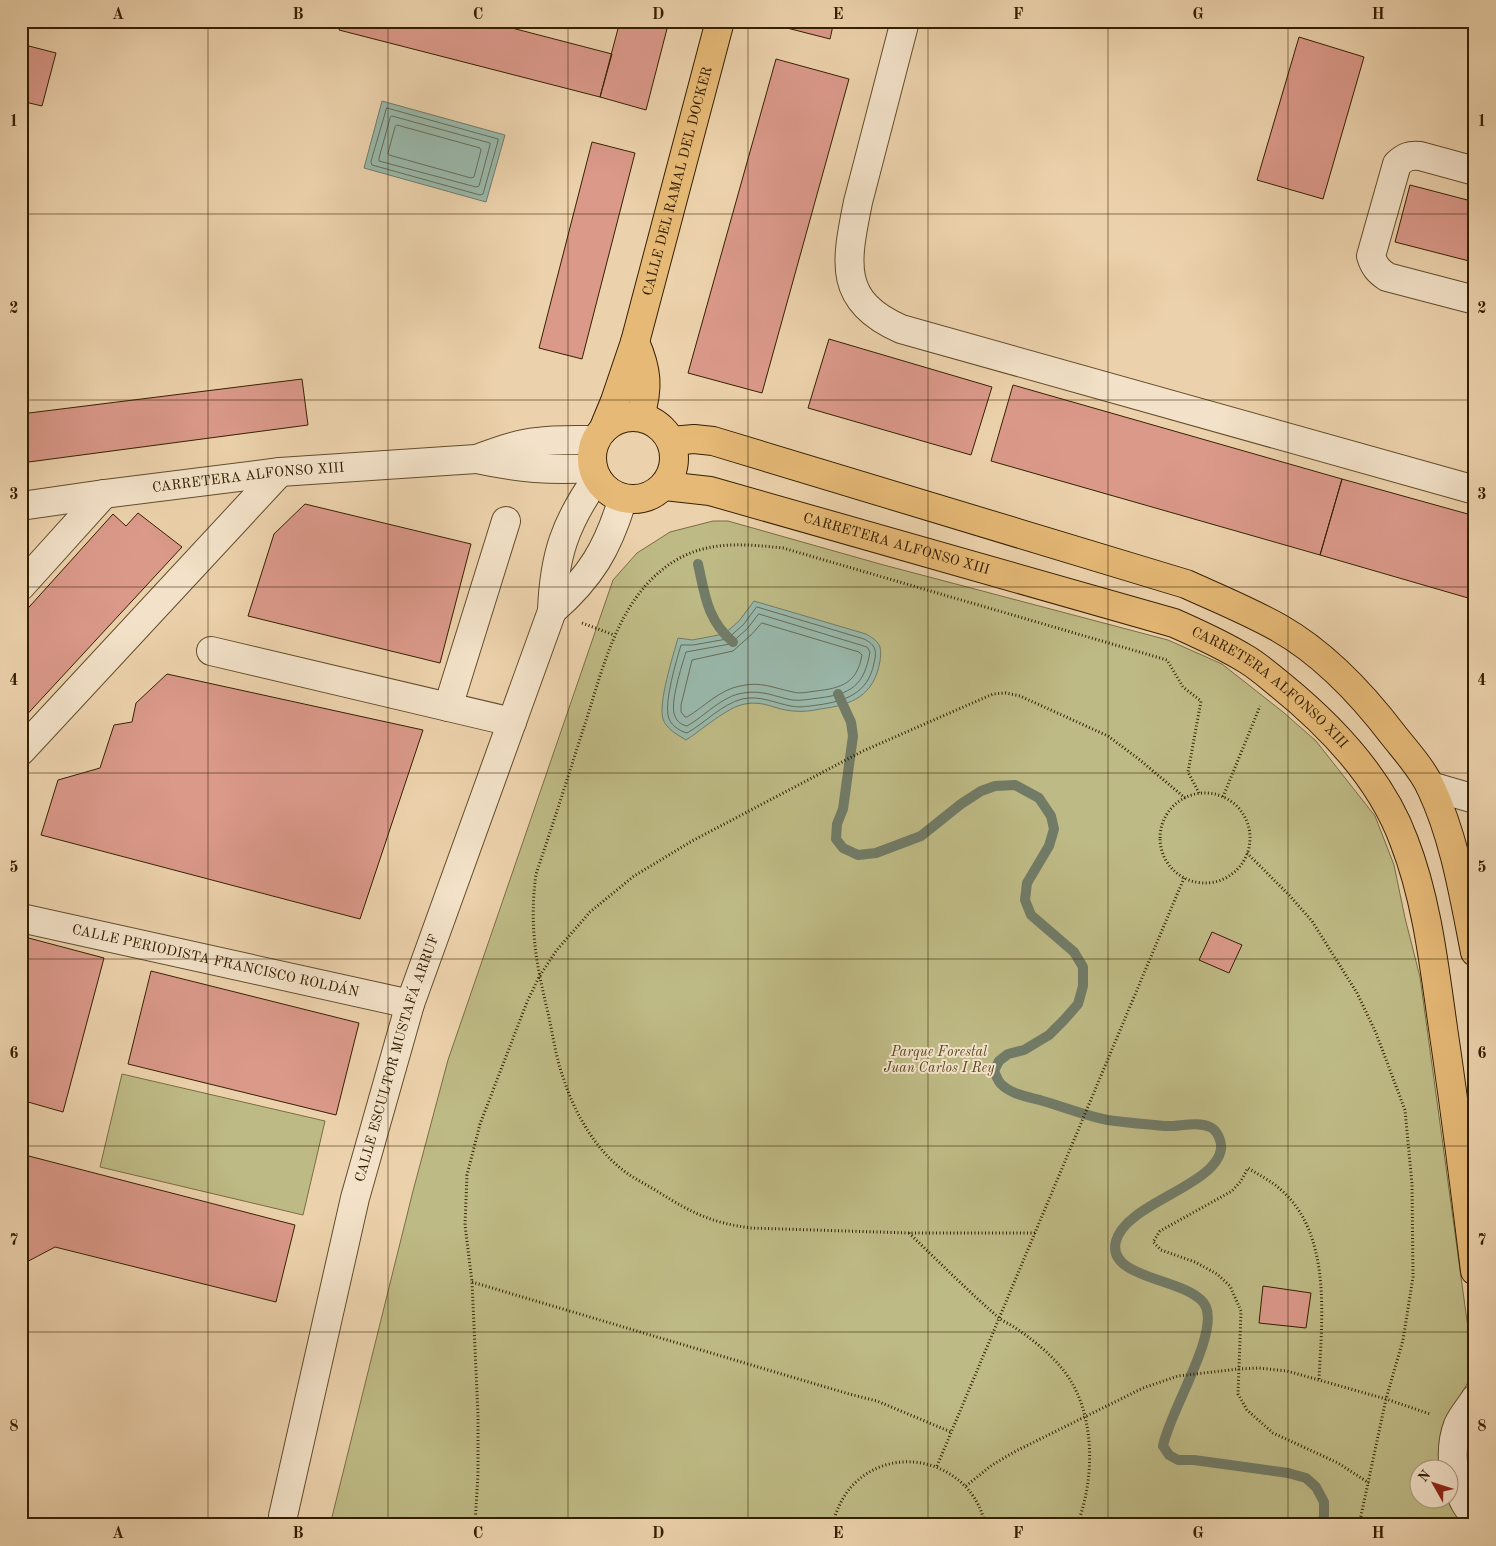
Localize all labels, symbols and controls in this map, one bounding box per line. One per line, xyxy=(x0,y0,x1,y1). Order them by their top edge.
text: A xyxy=(112,7,124,23)
text: B xyxy=(292,7,304,23)
text: C xyxy=(473,7,483,23)
text: D xyxy=(652,7,664,23)
text: E xyxy=(832,7,844,23)
text: F xyxy=(1013,7,1024,23)
text: G xyxy=(1192,7,1204,23)
text: H xyxy=(1371,7,1385,23)
street label: CALLE DEL RAMAL DEL DOCKER xyxy=(641,65,715,297)
text: 1 xyxy=(9,114,19,130)
text: 1 xyxy=(1477,114,1487,130)
text: 2 xyxy=(9,301,19,317)
text: 2 xyxy=(1477,301,1487,317)
street label: CARRETERA ALFONSO XIII xyxy=(151,461,345,495)
text: 3 xyxy=(9,487,19,503)
text: 3 xyxy=(1477,487,1487,503)
street label: CARRETERA ALFONSO XIII xyxy=(802,511,991,577)
street label: CARRETERA ALFONSO XIII xyxy=(1189,625,1350,751)
text: 4 xyxy=(9,673,19,689)
text: 4 xyxy=(1477,673,1487,689)
text: 5 xyxy=(9,860,19,876)
text: 5 xyxy=(1477,860,1487,876)
street label: CALLE PERIODISTA FRANCISCO ROLDÁN xyxy=(71,922,360,1000)
street label: CALLE ESCULTOR MUSTAFÁ ARRUF xyxy=(353,933,441,1184)
park label: Parque Forestal Juan Carlos I Rey xyxy=(884,1045,995,1076)
text: 6 xyxy=(9,1046,19,1062)
text: 6 xyxy=(1477,1046,1487,1062)
text: 7 xyxy=(9,1233,19,1249)
text: 7 xyxy=(1477,1233,1487,1249)
text: 8 xyxy=(9,1419,19,1435)
text: 8 xyxy=(1477,1419,1487,1435)
north arrow xyxy=(1408,1458,1458,1508)
text: N xyxy=(1416,1468,1434,1485)
text: A xyxy=(112,1526,124,1542)
text: B xyxy=(292,1526,304,1542)
text: C xyxy=(473,1526,483,1542)
text: D xyxy=(652,1526,664,1542)
text: E xyxy=(832,1526,844,1542)
text: F xyxy=(1013,1526,1024,1542)
text: G xyxy=(1192,1526,1204,1542)
text: H xyxy=(1371,1526,1385,1542)

